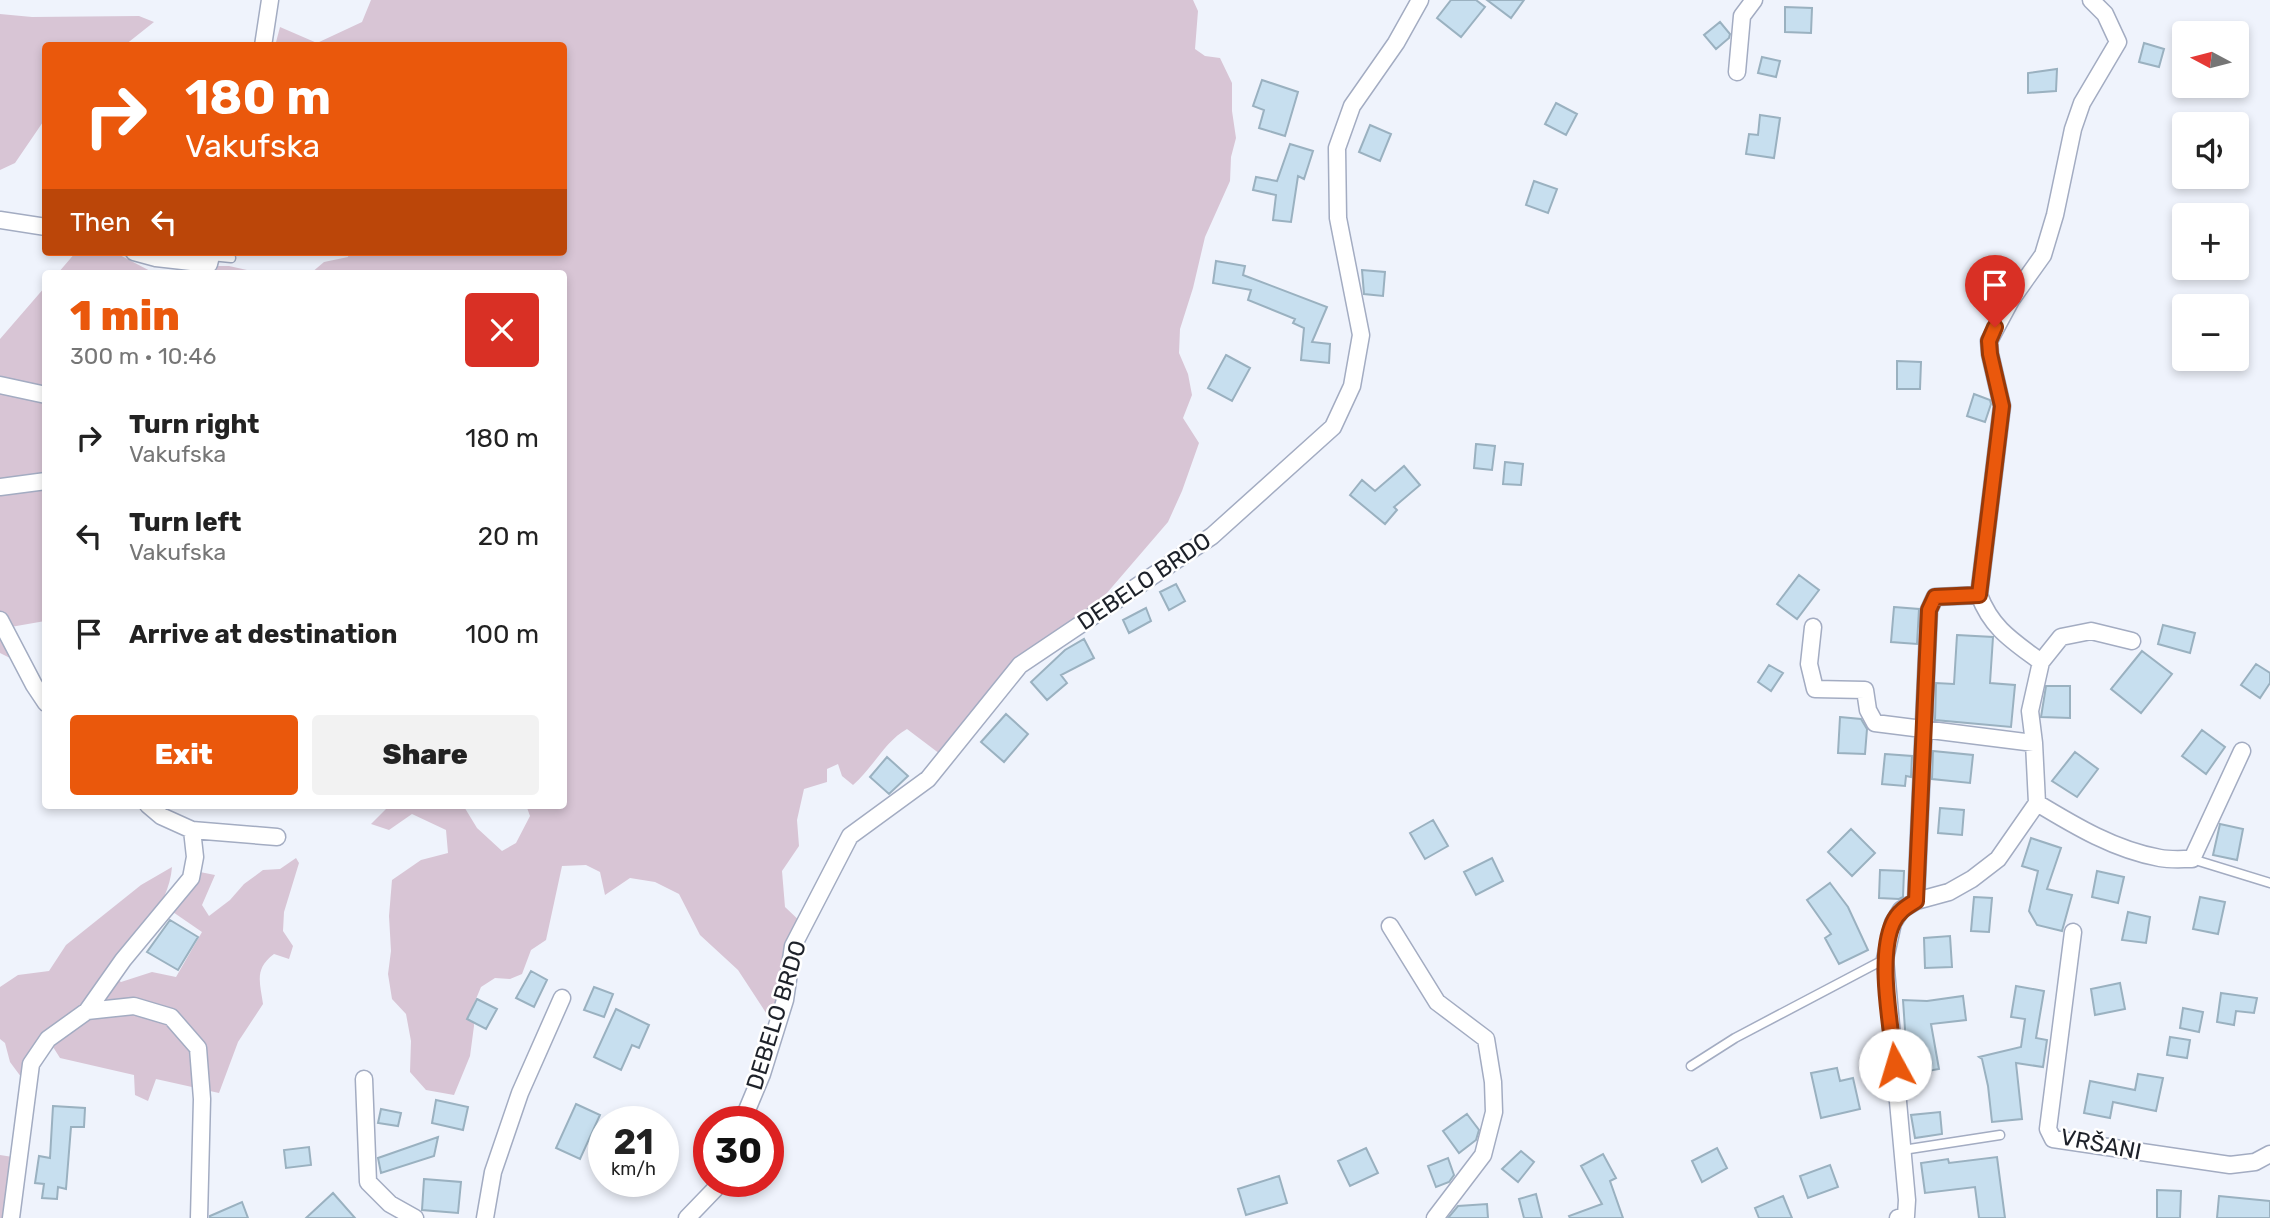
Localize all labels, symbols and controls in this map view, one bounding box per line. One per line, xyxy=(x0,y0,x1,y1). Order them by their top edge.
north arrow xyxy=(2172,21,2249,98)
map controls xyxy=(2172,21,2249,371)
text: 180 m xyxy=(185,68,331,126)
icon: right xyxy=(70,70,161,161)
button: sound xyxy=(2172,112,2249,189)
text: Vakufska xyxy=(185,127,320,165)
icon: left xyxy=(145,203,183,241)
button: + xyxy=(2172,203,2249,280)
text: Then xyxy=(70,207,131,238)
pin xyxy=(1965,255,2025,327)
icon: arrive xyxy=(1976,266,2014,304)
text: 1 min xyxy=(70,291,180,341)
button: close xyxy=(465,293,539,367)
button: − xyxy=(2172,294,2249,371)
text: 300 m · 10:46 xyxy=(70,342,216,370)
text: Turn right xyxy=(129,409,259,440)
icon: right xyxy=(70,419,108,457)
text: 180 m xyxy=(465,423,539,454)
text: Vakufska xyxy=(129,440,226,468)
text: Turn left xyxy=(129,507,241,538)
icon: left xyxy=(70,517,108,555)
text: 20 m xyxy=(478,521,539,552)
street label: DEBELO BRDO xyxy=(1072,526,1216,636)
text: Vakufska xyxy=(129,538,226,566)
icon: arrive xyxy=(70,615,108,653)
text: Arrive at destination xyxy=(129,619,397,650)
text: 100 m xyxy=(465,619,539,650)
button: Exit xyxy=(70,715,298,795)
button: Share xyxy=(312,715,539,795)
street label: DEBELO BRDO xyxy=(740,937,812,1093)
position arrow xyxy=(1858,1028,1932,1102)
speed limit sign: 30 xyxy=(693,1106,784,1197)
text: 21 xyxy=(613,1121,654,1163)
street label: VRŠANI xyxy=(2058,1122,2144,1166)
text: km/h xyxy=(611,1158,656,1180)

